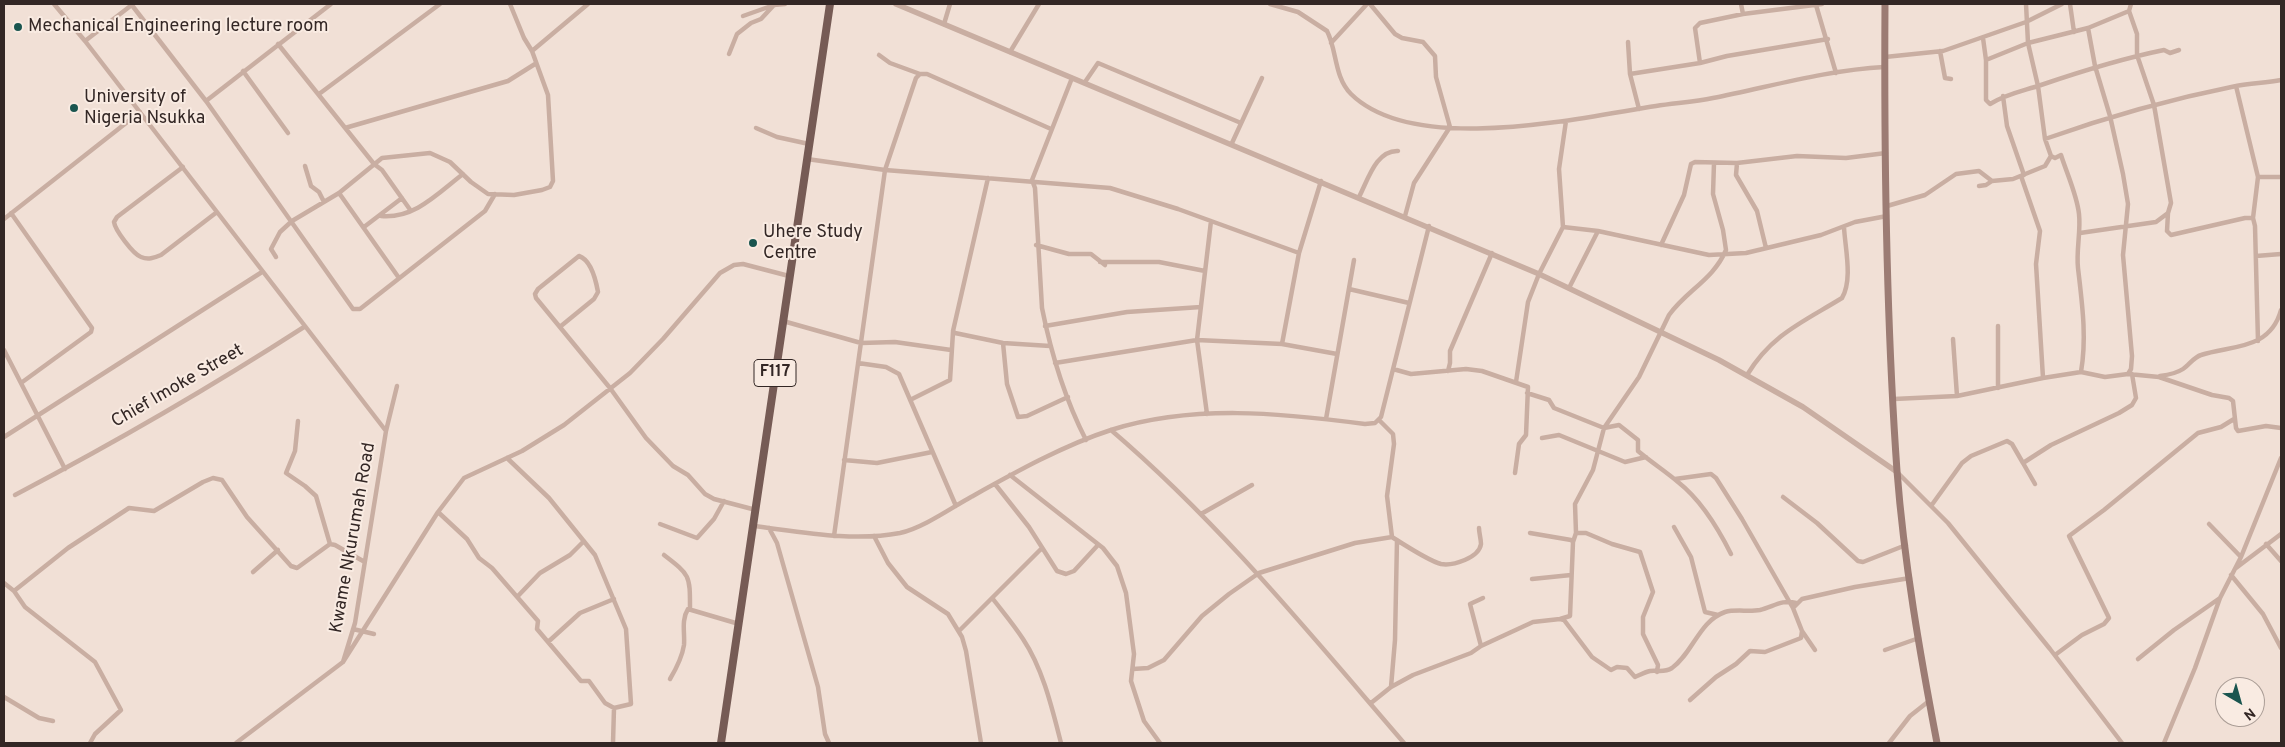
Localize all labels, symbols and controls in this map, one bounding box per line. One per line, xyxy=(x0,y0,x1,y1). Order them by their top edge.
place label: Mechanical Engineering lecture room xyxy=(28,16,328,38)
marker: Mechanical Engineering lecture room xyxy=(12,21,24,33)
place label: University of Nigeria Nsukka xyxy=(84,87,205,130)
marker: University of Nigeria Nsukka xyxy=(68,102,80,114)
place label: Uhere Study Centre xyxy=(763,222,863,264)
marker: Uhere Study Centre xyxy=(747,237,759,249)
street label: Chief Imoke Street xyxy=(108,340,248,434)
road number: F117 xyxy=(754,359,796,386)
street label: Kwame Nkurumah Road xyxy=(327,441,381,635)
north arrow xyxy=(2215,677,2265,727)
text: N xyxy=(2240,704,2258,723)

